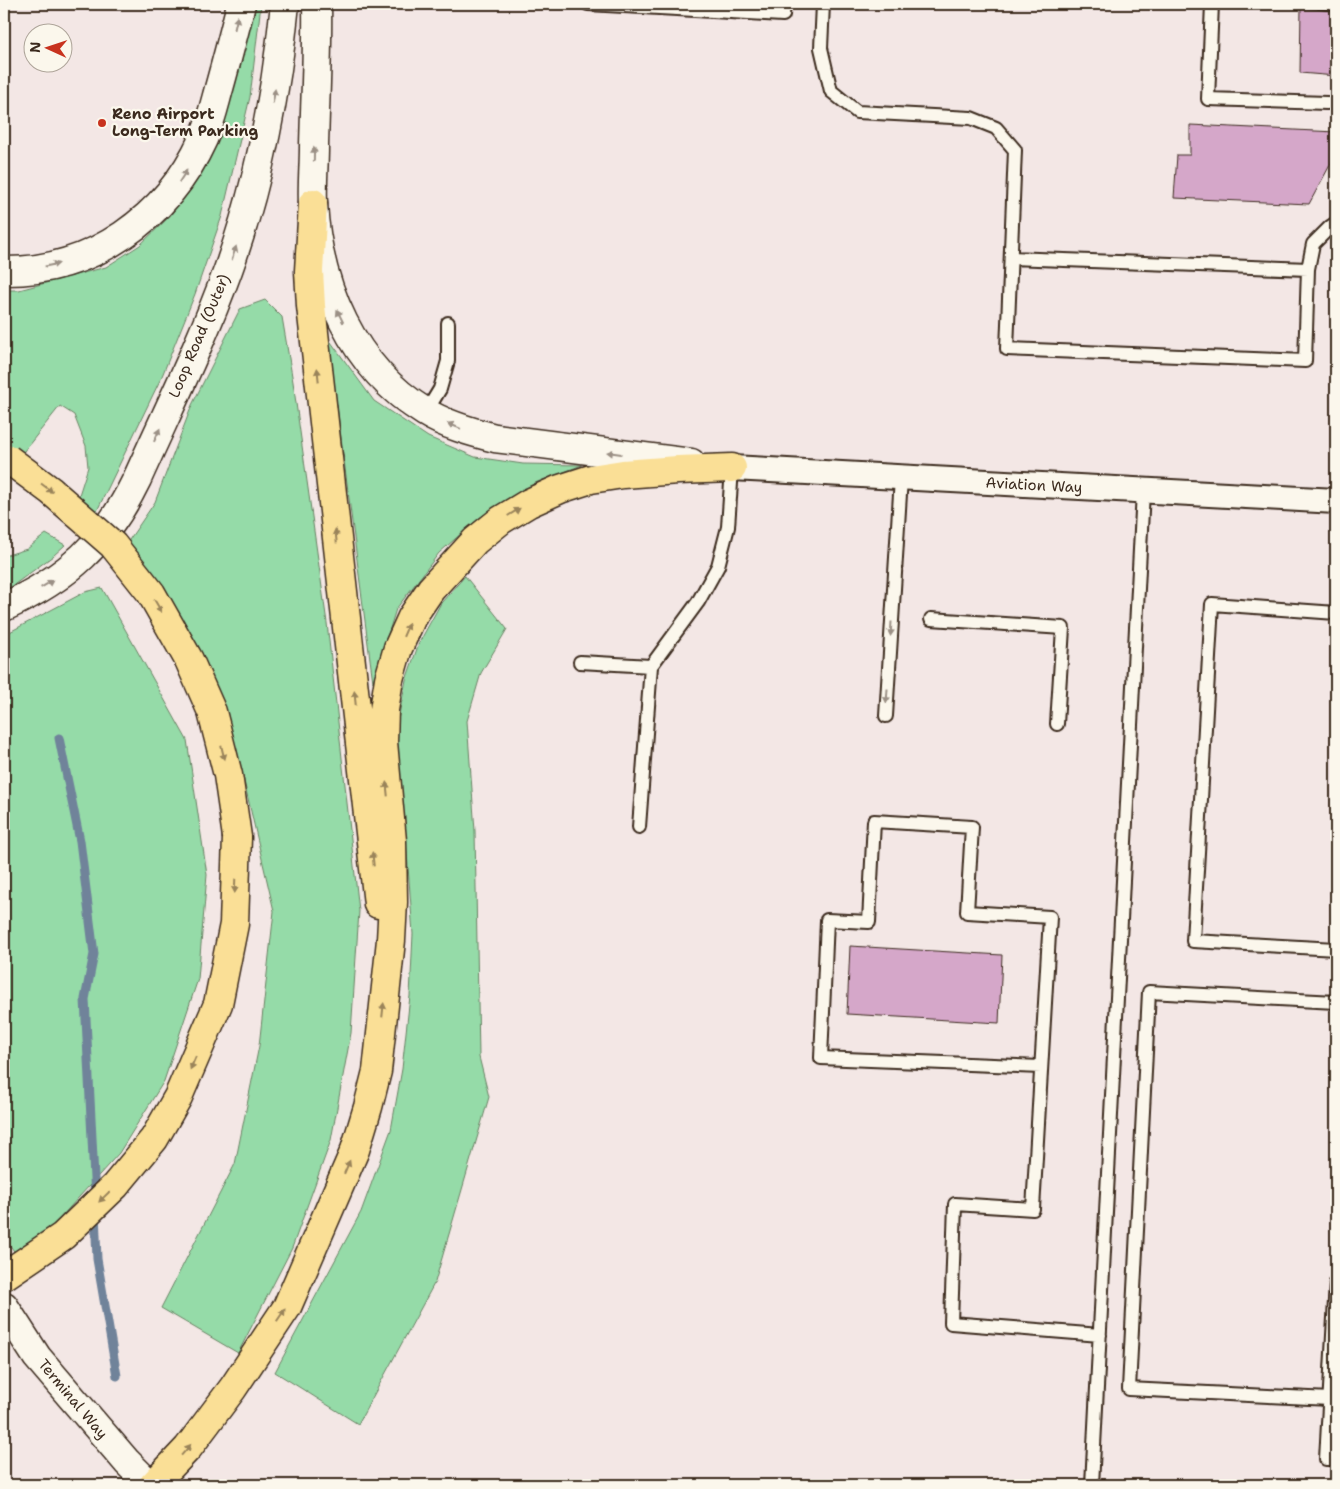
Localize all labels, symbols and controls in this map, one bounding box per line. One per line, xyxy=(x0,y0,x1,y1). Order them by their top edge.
one-way arrow xyxy=(232,16,240,31)
north arrow xyxy=(22,22,72,72)
text: N xyxy=(26,41,44,53)
one-way arrow xyxy=(270,87,278,103)
place label: Reno Airport Long-Term Parking xyxy=(112,104,258,141)
marker: Reno Airport Long-Term Parking xyxy=(96,117,108,129)
one-way arrow xyxy=(310,146,318,162)
one-way arrow xyxy=(178,169,188,183)
one-way arrow xyxy=(230,245,238,260)
one-way arrow xyxy=(44,261,60,269)
street label: Loop Road (Outer) xyxy=(164,271,234,401)
one-way arrow xyxy=(336,309,344,323)
one-way arrow xyxy=(314,367,322,383)
one-way arrow xyxy=(447,421,462,429)
one-way arrow xyxy=(153,428,161,442)
one-way arrow xyxy=(606,449,622,457)
street label: Aviation Way xyxy=(985,472,1083,498)
one-way arrow xyxy=(40,483,54,493)
one-way arrow xyxy=(508,508,521,517)
one-way arrow xyxy=(332,528,340,544)
one-way arrow xyxy=(40,580,53,589)
one-way arrow xyxy=(153,599,162,612)
one-way arrow xyxy=(887,621,895,637)
one-way arrow xyxy=(403,623,411,637)
one-way arrow xyxy=(883,689,891,705)
one-way arrow xyxy=(351,690,359,706)
one-way arrow xyxy=(219,746,227,761)
one-way arrow xyxy=(383,781,391,797)
one-way arrow xyxy=(369,851,377,867)
one-way arrow xyxy=(231,878,239,894)
one-way arrow xyxy=(379,1001,387,1017)
one-way arrow xyxy=(189,1056,197,1070)
one-way arrow xyxy=(344,1160,352,1174)
one-way arrow xyxy=(98,1191,110,1203)
one-way arrow xyxy=(277,1309,286,1322)
street label: Terminal Way xyxy=(34,1355,112,1443)
one-way arrow xyxy=(180,1444,192,1456)

